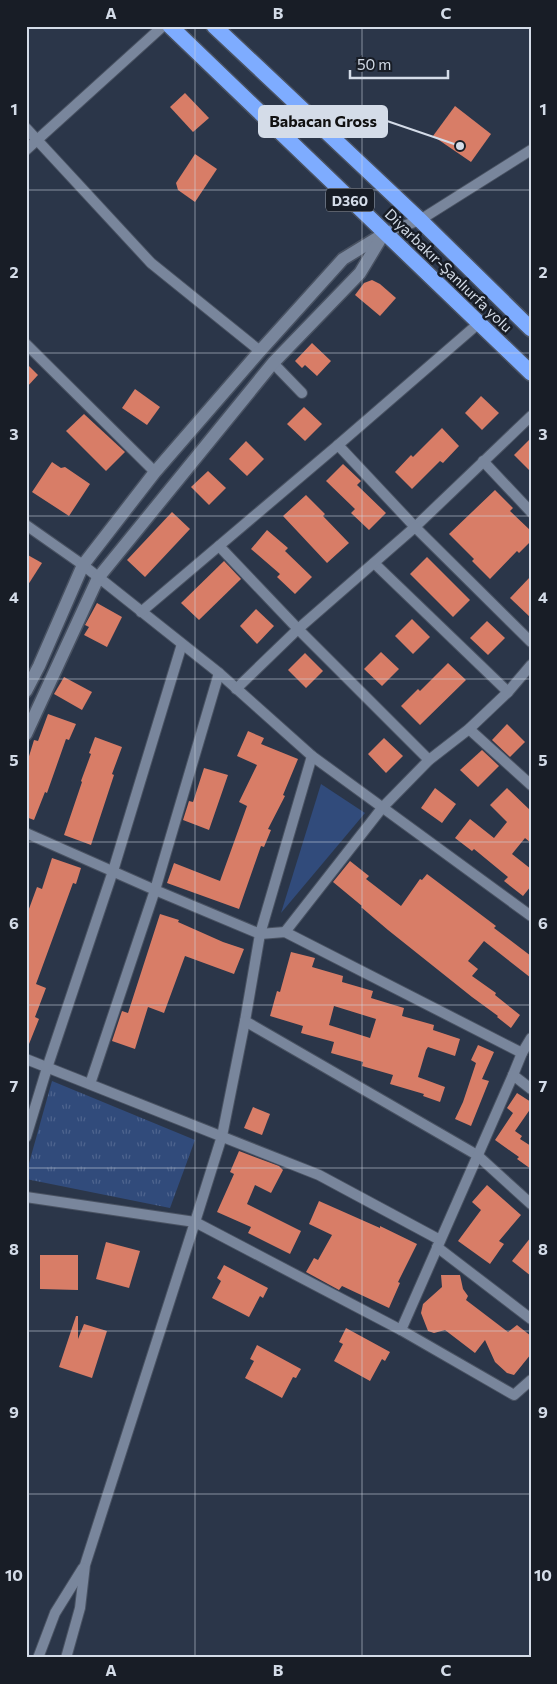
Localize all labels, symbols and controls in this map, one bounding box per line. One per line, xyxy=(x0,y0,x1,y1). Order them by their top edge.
text: A xyxy=(105,3,117,22)
text: B xyxy=(273,3,284,22)
text: C xyxy=(441,3,452,22)
scale bar xyxy=(350,48,447,80)
text: 50 m xyxy=(357,55,391,73)
text: 1 xyxy=(10,99,18,118)
text: 1 xyxy=(539,99,547,118)
callout: Babacan Gross xyxy=(259,106,387,137)
text: Babacan Gross xyxy=(269,111,377,130)
road number: D360 xyxy=(326,188,374,212)
street label: Diyarbakır-Şanlıurfa yolu xyxy=(382,205,516,335)
text: 2 xyxy=(9,262,19,281)
text: 2 xyxy=(538,262,548,281)
text: 3 xyxy=(9,424,19,443)
text: 3 xyxy=(538,424,548,443)
text: 4 xyxy=(9,587,19,606)
text: 4 xyxy=(538,587,548,606)
text: 5 xyxy=(9,750,19,769)
text: 5 xyxy=(538,750,548,769)
text: 6 xyxy=(9,913,19,932)
text: 6 xyxy=(538,913,548,932)
text: 7 xyxy=(10,1076,19,1095)
text: 7 xyxy=(539,1076,548,1095)
text: 8 xyxy=(9,1239,19,1258)
text: 8 xyxy=(538,1239,548,1258)
text: 9 xyxy=(9,1402,19,1421)
text: 9 xyxy=(538,1402,548,1421)
text: 10 xyxy=(5,1565,23,1584)
text: 10 xyxy=(534,1565,552,1584)
text: A xyxy=(105,1660,117,1679)
text: B xyxy=(273,1660,284,1679)
text: C xyxy=(441,1660,452,1679)

